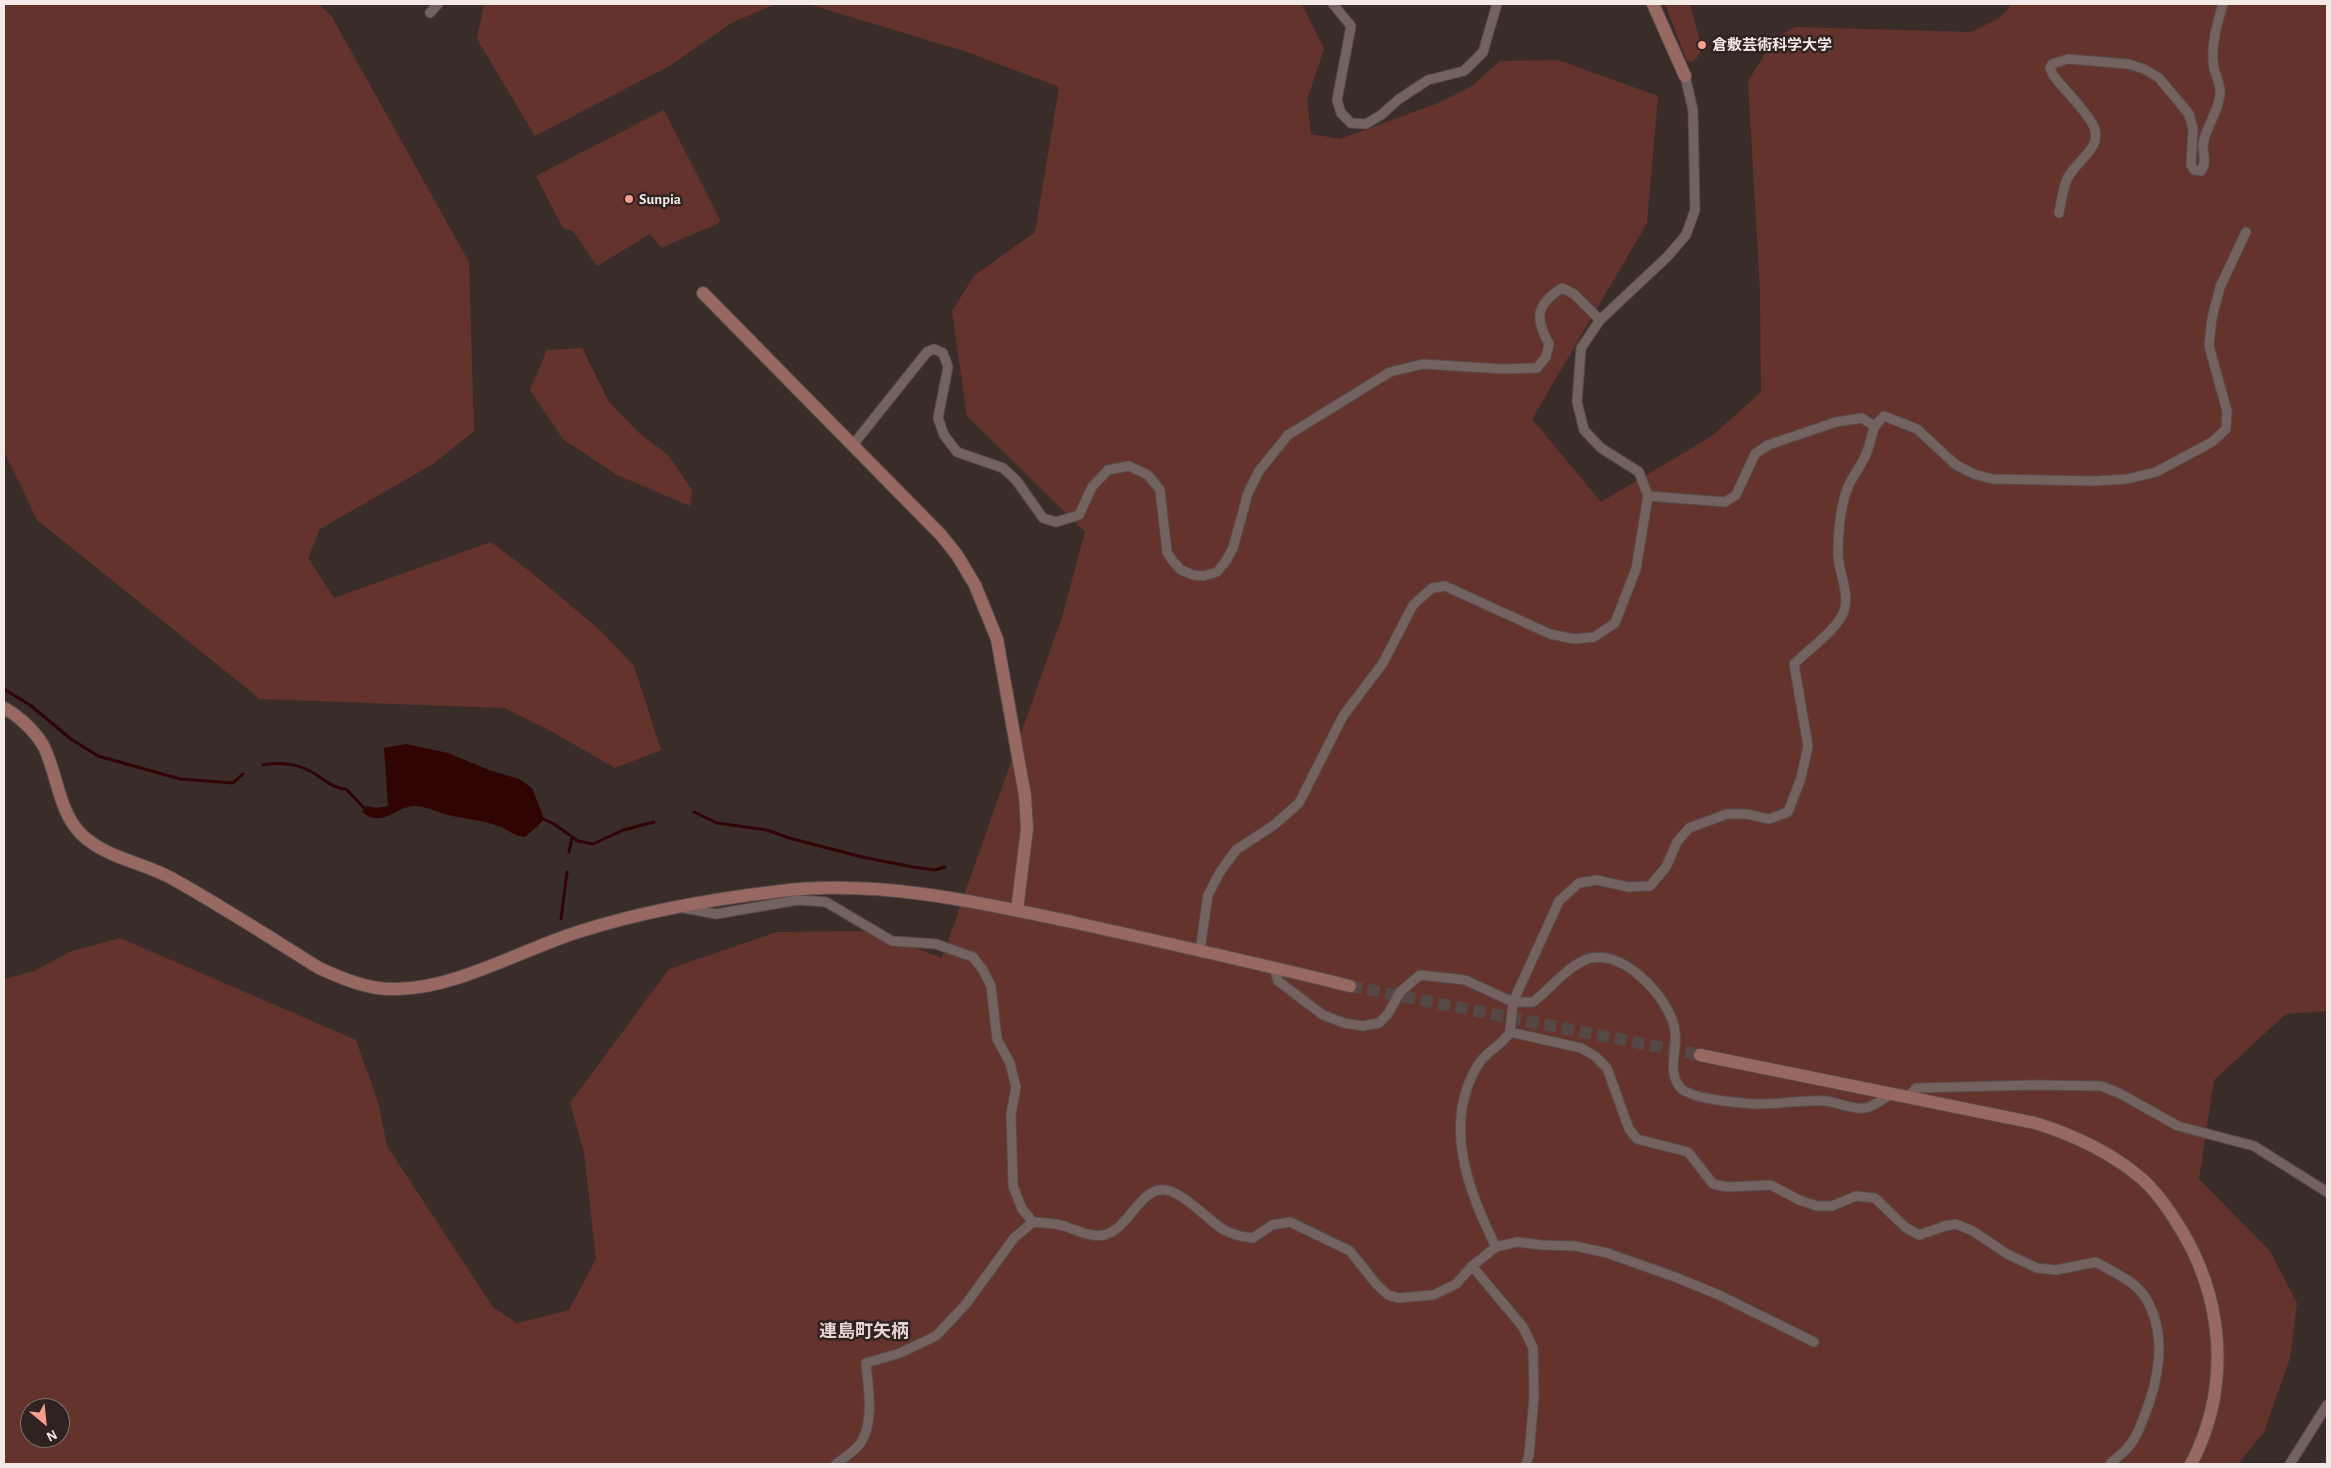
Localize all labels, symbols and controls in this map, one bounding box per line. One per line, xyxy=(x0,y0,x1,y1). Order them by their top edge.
place label: 倉敷芸術科学大学 xyxy=(1712,36,1832,54)
marker: 倉敷芸術科学大学 xyxy=(1696,39,1708,51)
place label: Sunpia xyxy=(639,190,681,208)
marker: Sunpia xyxy=(623,193,635,205)
district label: 連島町矢柄 xyxy=(819,1321,909,1343)
north arrow xyxy=(20,1398,70,1448)
text: N xyxy=(44,1427,59,1444)

